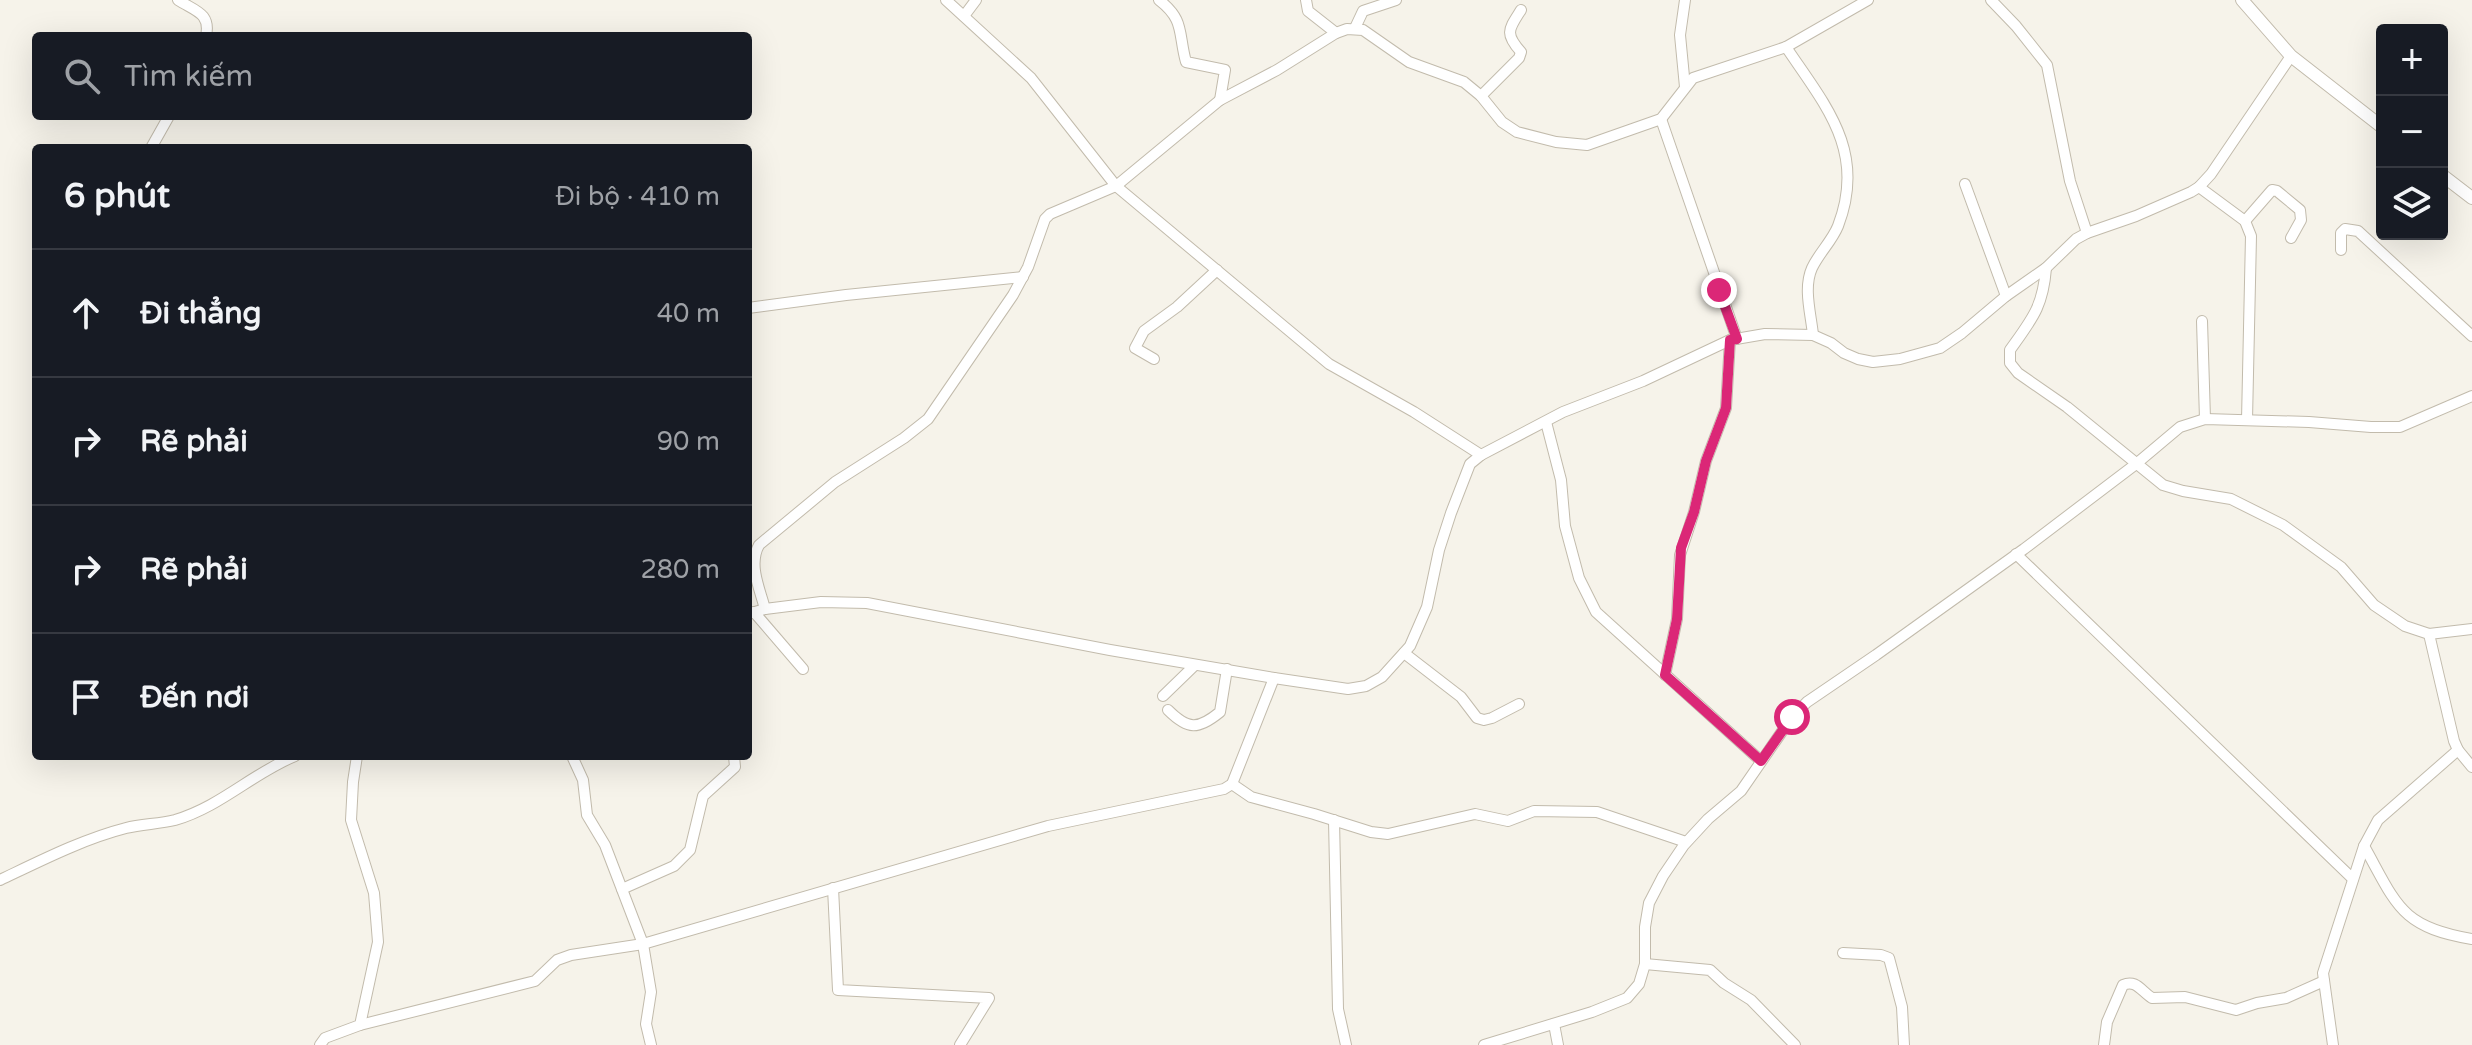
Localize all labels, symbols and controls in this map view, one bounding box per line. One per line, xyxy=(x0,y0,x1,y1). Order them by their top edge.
map controls xyxy=(2376,24,2448,240)
button: + xyxy=(2376,24,2448,96)
search box xyxy=(32,32,752,120)
icon: search xyxy=(60,54,104,98)
text: Tìm kiếm xyxy=(124,58,253,95)
button: − xyxy=(2376,96,2448,168)
button: layers xyxy=(2376,168,2448,240)
text: 6 phút xyxy=(64,176,170,217)
text: Đi bộ · 410 m xyxy=(555,181,720,212)
route end xyxy=(1701,272,1737,308)
icon: ahead xyxy=(64,291,108,335)
text: Đi thẳng xyxy=(140,295,261,332)
text: 40 m xyxy=(657,298,720,329)
icon: right xyxy=(64,419,108,463)
text: Rẽ phải xyxy=(140,423,248,460)
text: 90 m xyxy=(657,426,720,457)
icon: right xyxy=(64,547,108,591)
text: Rẽ phải xyxy=(140,551,248,588)
text: 280 m xyxy=(640,554,720,585)
icon: arrive xyxy=(64,675,108,719)
text: Đến nơi xyxy=(140,679,249,716)
route start xyxy=(1774,699,1810,735)

